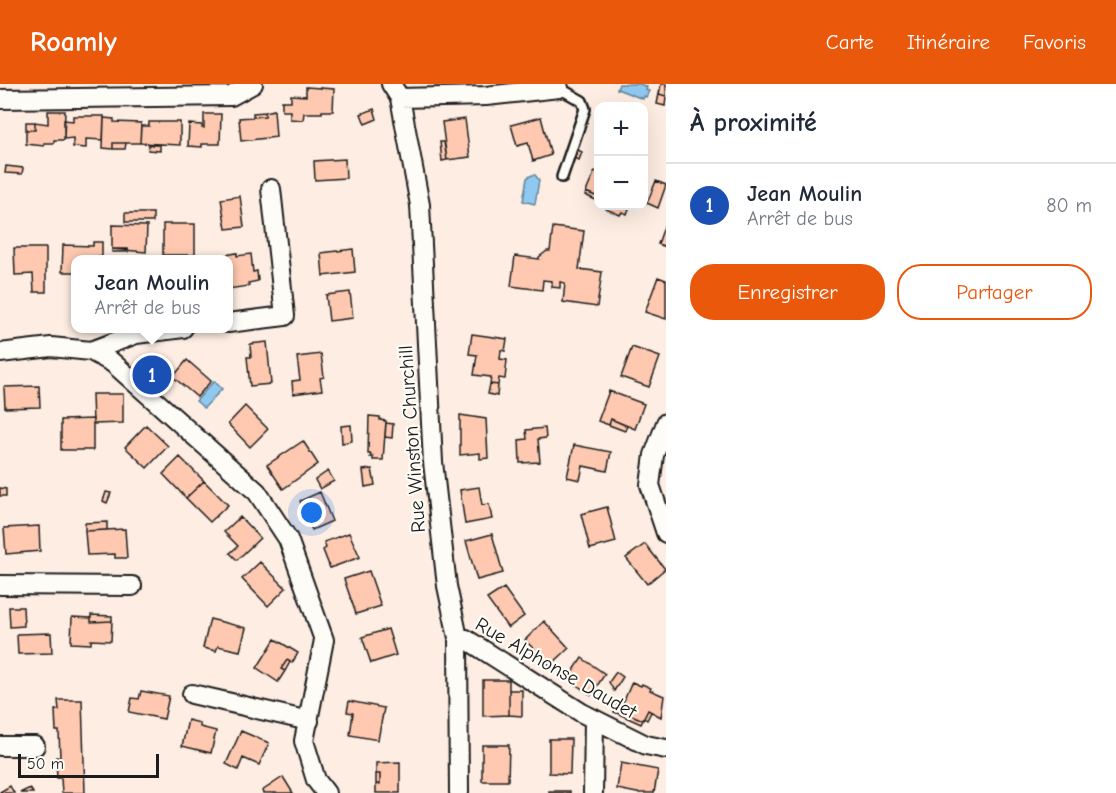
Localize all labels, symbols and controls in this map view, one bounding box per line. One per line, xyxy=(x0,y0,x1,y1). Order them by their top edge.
text: Roamly xyxy=(30,26,117,58)
text: Carte xyxy=(826,30,874,54)
text: Itinéraire xyxy=(907,30,990,54)
text: Favoris xyxy=(1023,30,1086,54)
map controls xyxy=(594,102,648,210)
button: + xyxy=(594,102,648,156)
text: À proximité xyxy=(690,108,817,138)
button: − xyxy=(594,156,648,210)
text: Jean Moulin xyxy=(747,181,862,207)
text: 1 xyxy=(706,194,713,217)
text: 80 m xyxy=(1046,194,1092,217)
text: Arrêt de bus xyxy=(747,207,853,230)
popup xyxy=(71,255,233,333)
button: Enregistrer xyxy=(690,264,885,320)
button: Partager xyxy=(897,264,1092,320)
text: Jean Moulin xyxy=(94,270,210,296)
text: Arrêt de bus xyxy=(94,296,200,319)
street label: Rue Winston Churchill xyxy=(394,345,430,533)
pin: 1 xyxy=(132,352,172,398)
your location xyxy=(297,498,326,527)
street label: Rue Alphonse Daudet xyxy=(471,612,642,724)
scale bar xyxy=(18,751,159,778)
text: 50 m xyxy=(27,755,64,773)

